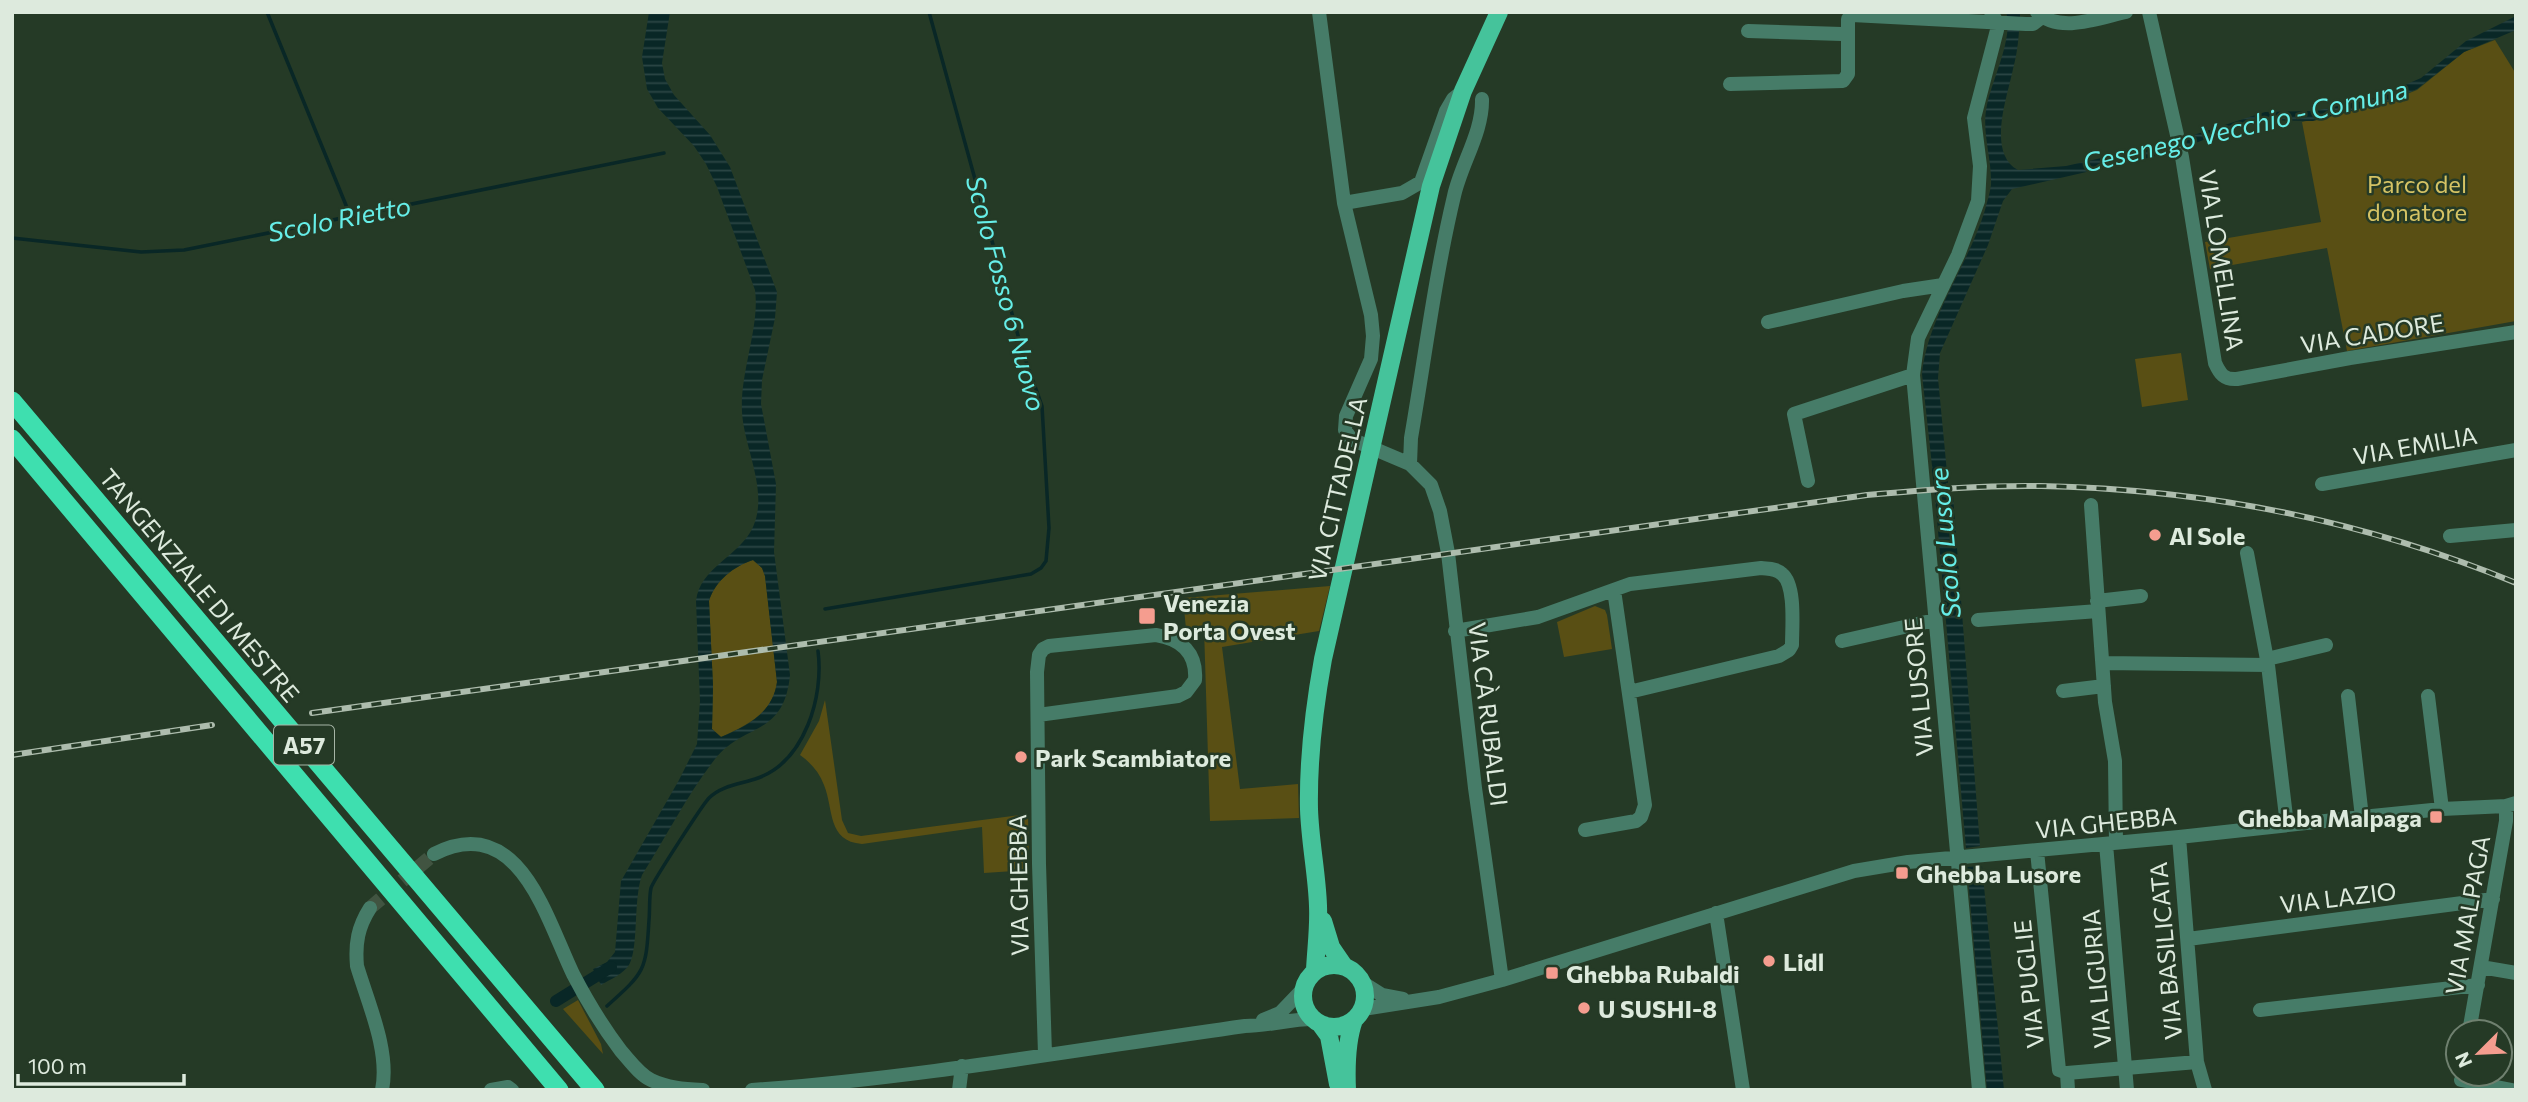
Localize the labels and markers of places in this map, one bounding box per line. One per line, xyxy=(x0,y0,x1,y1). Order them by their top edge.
place label: Al Sole xyxy=(2169,521,2245,550)
marker: Al Sole xyxy=(2147,527,2163,543)
place label: Venezia Porta Ovest xyxy=(1163,588,1296,645)
marker: Venezia Porta Ovest xyxy=(1137,606,1157,626)
place label: Park Scambiatore xyxy=(1035,743,1231,772)
marker: Park Scambiatore xyxy=(1013,749,1029,765)
place label: Ghebba Malpaga xyxy=(2238,803,2422,832)
marker: Ghebba Malpaga xyxy=(2428,809,2444,825)
place label: Ghebba Lusore xyxy=(1916,859,2081,888)
marker: Ghebba Lusore xyxy=(1894,865,1910,881)
place label: Lidl xyxy=(1783,947,1824,976)
marker: Lidl xyxy=(1761,953,1777,969)
place label: Ghebba Rubaldi xyxy=(1566,959,1740,988)
marker: Ghebba Rubaldi xyxy=(1544,965,1560,981)
place label: U SUSHI-8 xyxy=(1598,994,1717,1023)
marker: U SUSHI-8 xyxy=(1576,1000,1592,1016)

